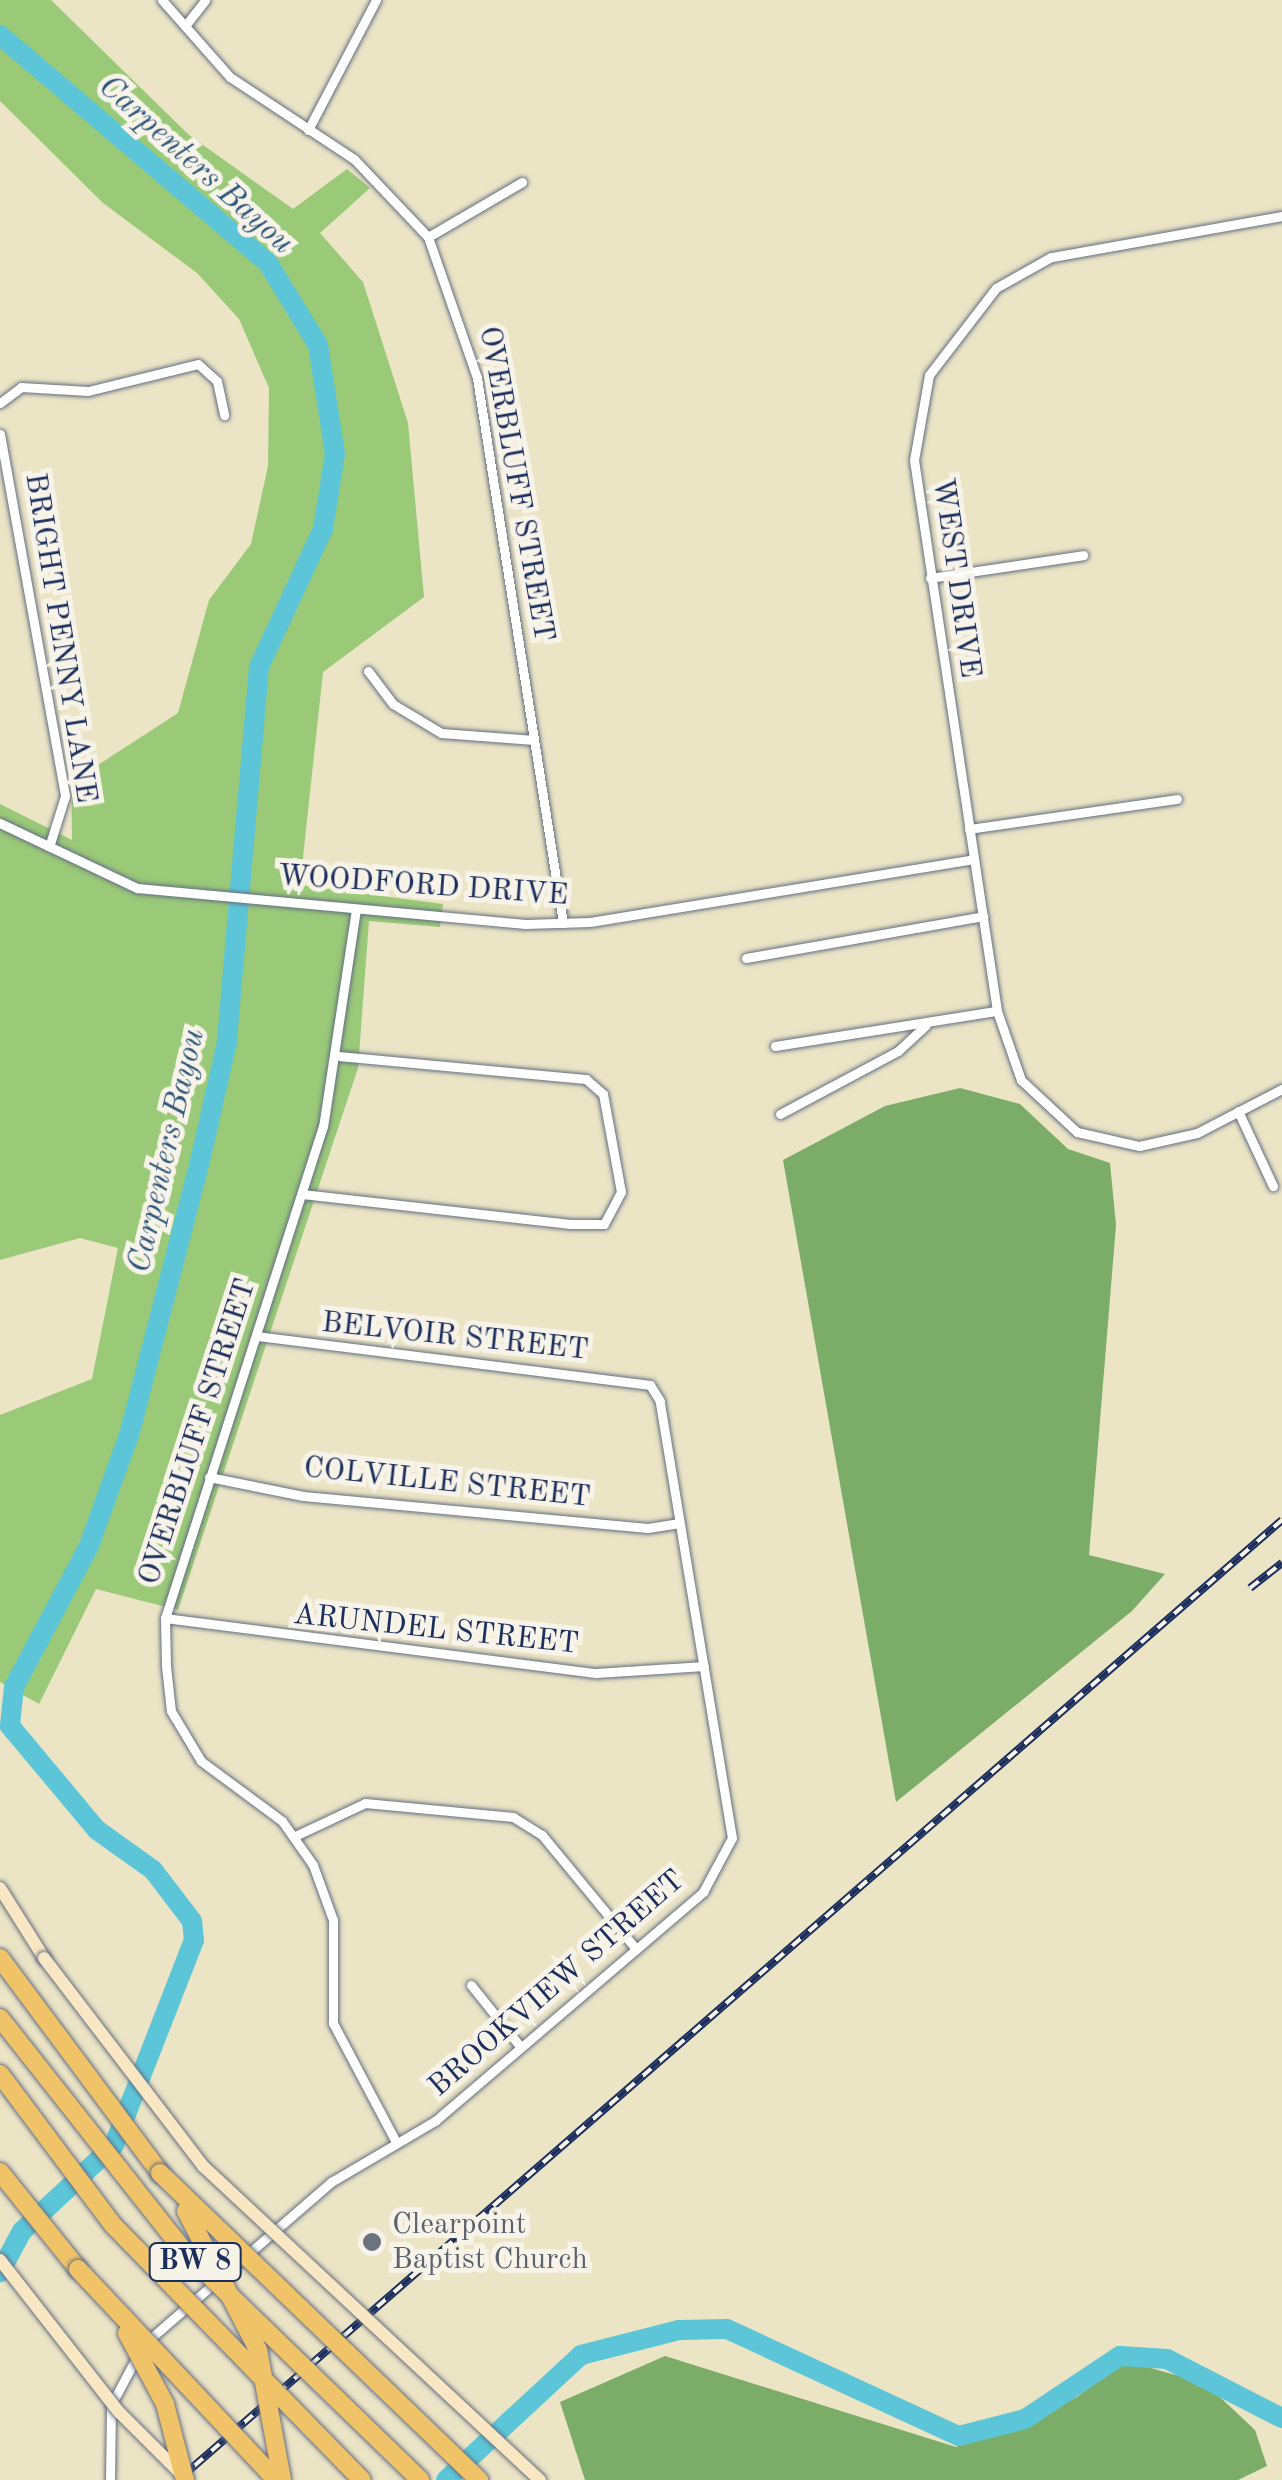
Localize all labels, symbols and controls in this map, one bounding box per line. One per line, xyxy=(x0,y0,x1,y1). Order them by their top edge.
water label: Carpenters Bayou xyxy=(90,68,300,264)
street label: OVERBLUFF STREET xyxy=(471,323,561,645)
street label: BRIGHT PENNY LANE xyxy=(16,471,104,805)
street label: WEST DRIVE xyxy=(924,476,988,680)
street label: WOODFORD DRIVE xyxy=(277,858,569,914)
water label: Carpenters Bayou xyxy=(121,1025,215,1277)
street label: OVERBLUFF STREET xyxy=(131,1274,265,1590)
street label: BELVOIR STREET xyxy=(320,1305,590,1369)
street label: COLVILLE STREET xyxy=(302,1450,592,1516)
street label: ARUNDEL STREET xyxy=(292,1597,580,1663)
street label: BROOKVIEW STREET xyxy=(422,1863,692,2105)
place label: Clearpoint Baptist Church xyxy=(392,2207,588,2278)
marker: Clearpoint Baptist Church xyxy=(361,2231,383,2253)
road number: BW 8 xyxy=(148,2239,242,2285)

